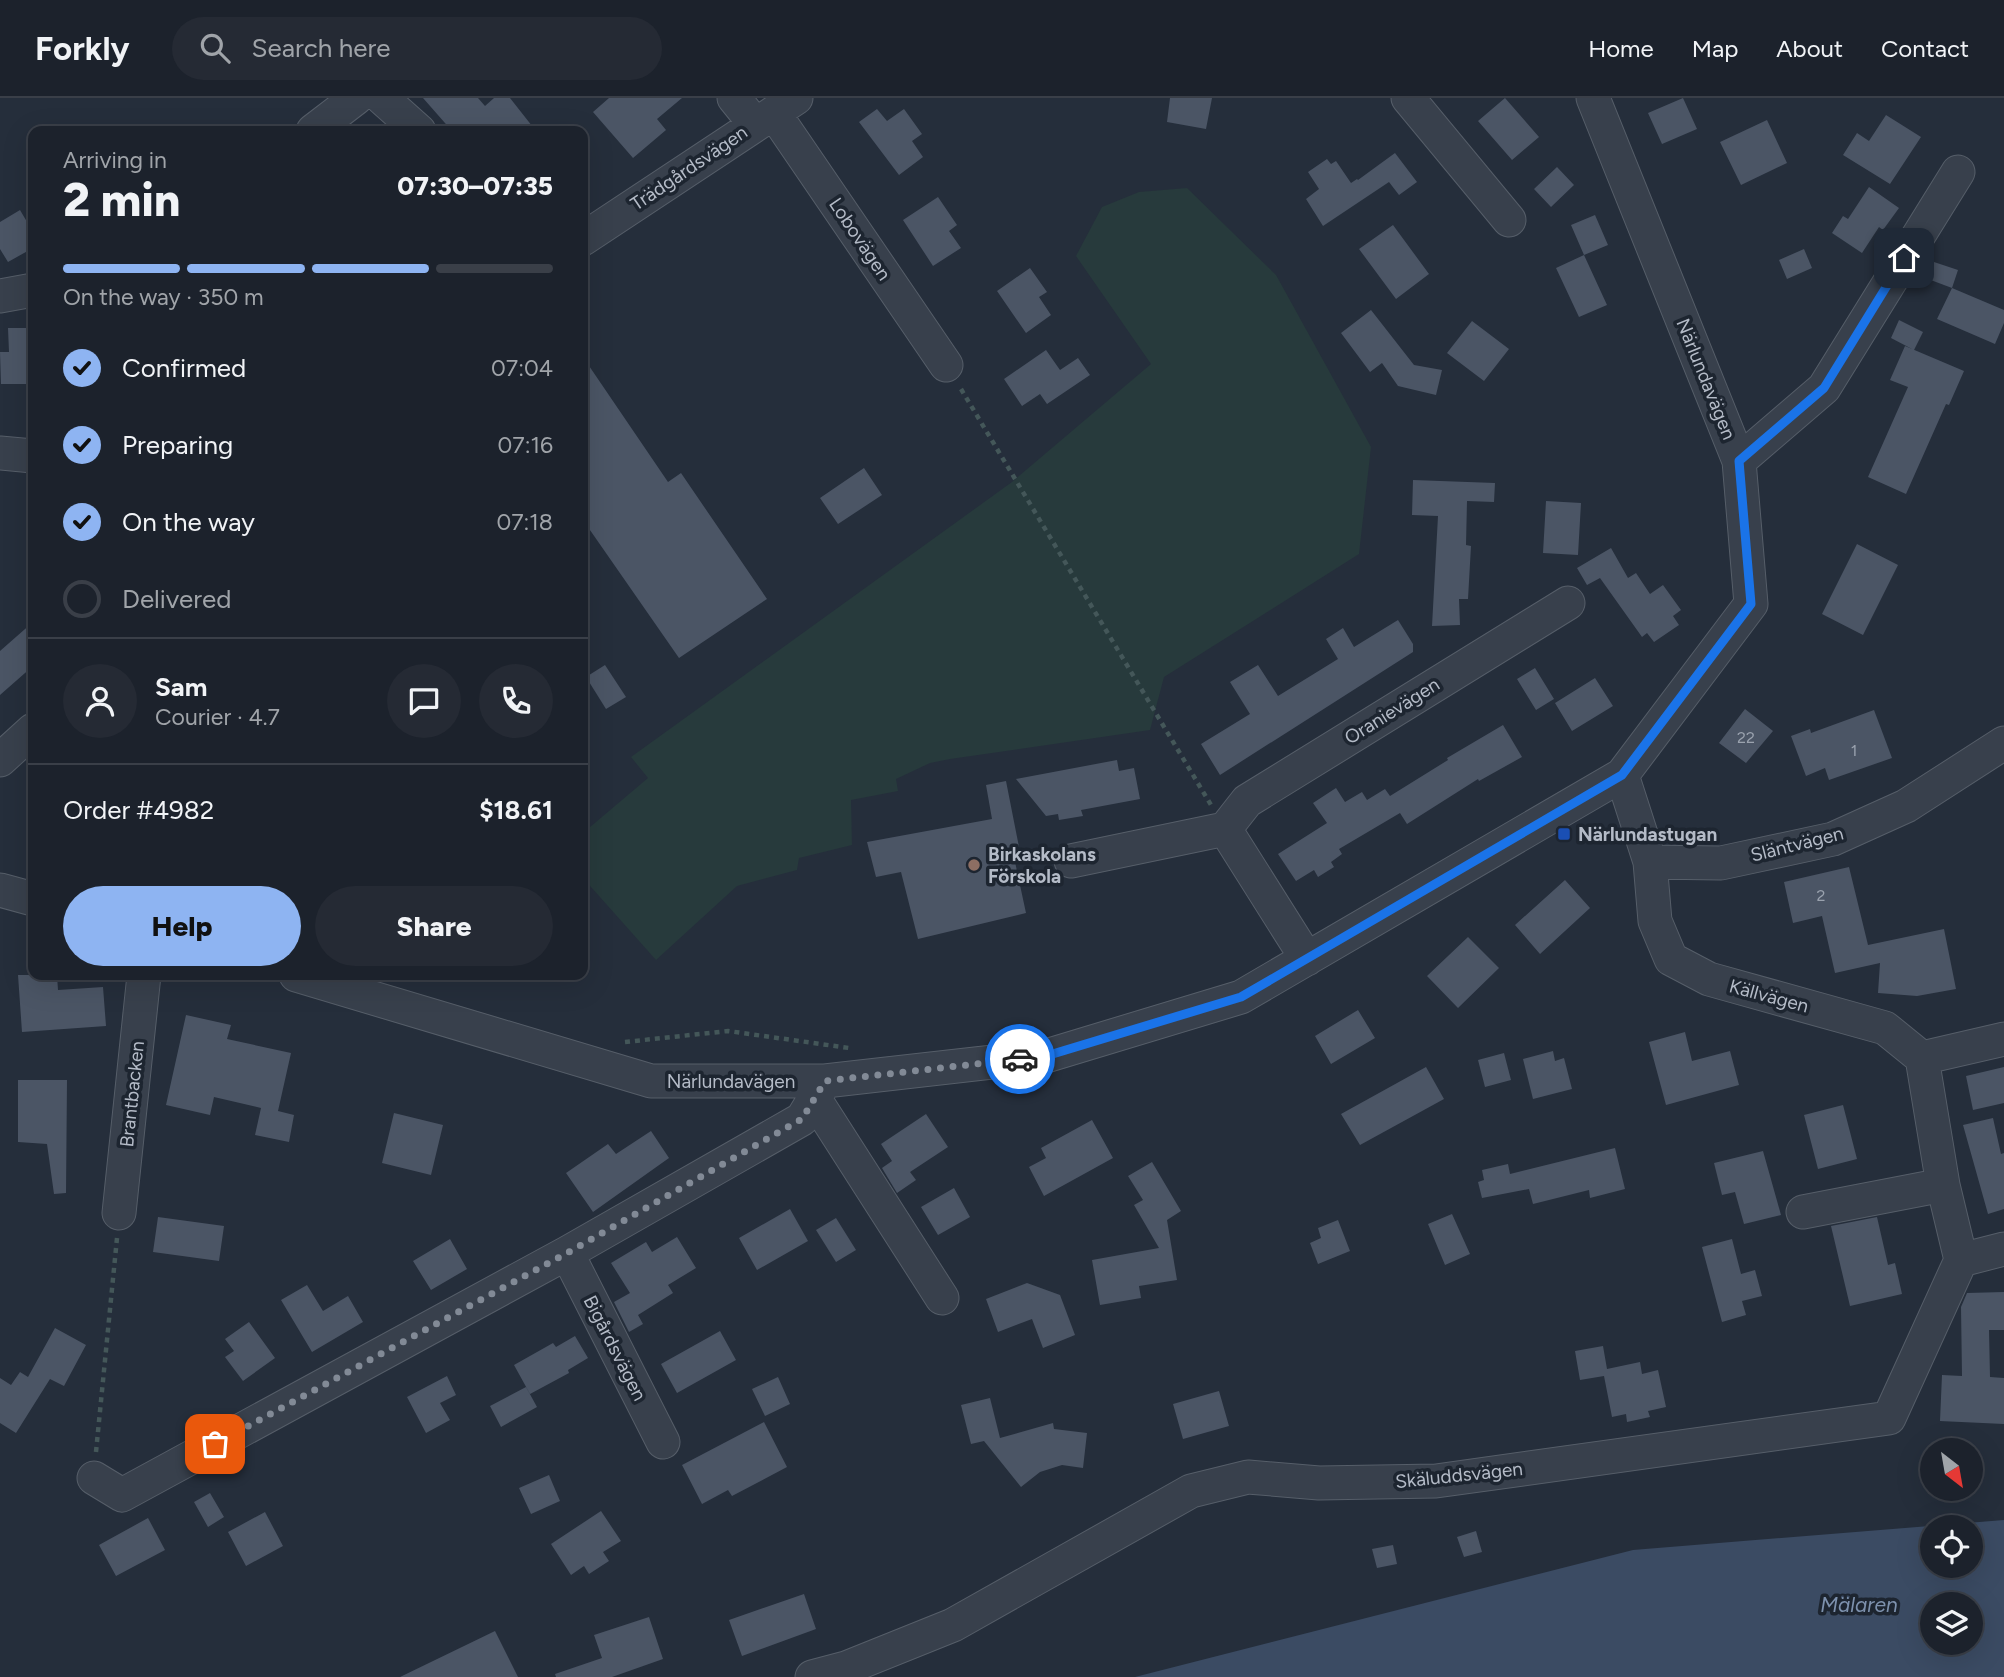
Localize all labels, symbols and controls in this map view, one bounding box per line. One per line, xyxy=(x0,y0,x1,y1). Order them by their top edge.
search box xyxy=(172,17,662,80)
text: Forkly xyxy=(35,29,130,68)
icon: search xyxy=(196,29,234,67)
text: Search here xyxy=(252,32,390,64)
text: Home xyxy=(1588,34,1654,63)
text: Map xyxy=(1692,34,1738,63)
text: About xyxy=(1776,34,1843,63)
text: Contact xyxy=(1881,34,1969,63)
street label: Trädgårdsvägen xyxy=(626,121,752,215)
text: Arriving in xyxy=(63,146,167,174)
text: 07:30–07:35 xyxy=(397,170,553,202)
text: 2 min xyxy=(63,172,180,228)
street label: Lobovägen xyxy=(824,193,896,285)
pin xyxy=(1874,228,1934,288)
icon: home xyxy=(1885,239,1923,277)
text: On the way · 350 m xyxy=(63,283,264,311)
street label: Närlundavägen xyxy=(1671,315,1741,443)
icon: check xyxy=(63,349,101,387)
text: Confirmed xyxy=(122,352,246,384)
text: 07:04 xyxy=(491,354,553,382)
icon: check xyxy=(63,426,101,464)
text: Preparing xyxy=(122,429,233,461)
text: 07:16 xyxy=(498,431,553,459)
icon: check xyxy=(63,503,101,541)
text: On the way xyxy=(122,506,255,538)
text: 07:18 xyxy=(496,508,553,536)
text: Delivered xyxy=(122,583,231,615)
button: person xyxy=(63,664,137,738)
button: chat xyxy=(387,664,461,738)
button: phone xyxy=(479,664,553,738)
text: Sam xyxy=(155,671,207,703)
street label: Oranievägen xyxy=(1340,673,1444,749)
text: Courier · 4.7 xyxy=(155,703,280,731)
house number: 22 xyxy=(1737,728,1755,747)
house number: 1 xyxy=(1851,741,1857,760)
text: Order #4982 xyxy=(63,794,214,826)
text: $18.61 xyxy=(479,794,553,826)
street label: Släntvägen xyxy=(1748,821,1846,867)
place label: Närlundastugan xyxy=(1578,823,1717,846)
marker: Närlundastugan xyxy=(1556,826,1572,842)
place label: Birkaskolans Förskola xyxy=(988,843,1096,888)
marker: Birkaskolans Förskola xyxy=(966,857,982,873)
button: Help xyxy=(63,886,301,966)
button: Share xyxy=(315,886,553,966)
house number: 2 xyxy=(1817,886,1825,905)
street label: Källvägen xyxy=(1727,974,1811,1018)
courier xyxy=(985,1024,1055,1094)
street label: Brantbacken xyxy=(115,1040,149,1148)
icon: car xyxy=(1001,1040,1039,1078)
street label: Närlundavägen xyxy=(667,1070,795,1093)
street label: Bigårdsvägen xyxy=(579,1292,651,1404)
pin xyxy=(185,1414,245,1474)
icon: bag xyxy=(196,1425,234,1463)
north arrow xyxy=(1920,1438,1983,1502)
map controls xyxy=(1920,1438,1983,1655)
street label: Skäluddsvägen xyxy=(1394,1457,1524,1493)
button: locate xyxy=(1920,1515,1983,1578)
water label: Mälaren xyxy=(1820,1592,1898,1617)
button: layers xyxy=(1920,1592,1983,1655)

